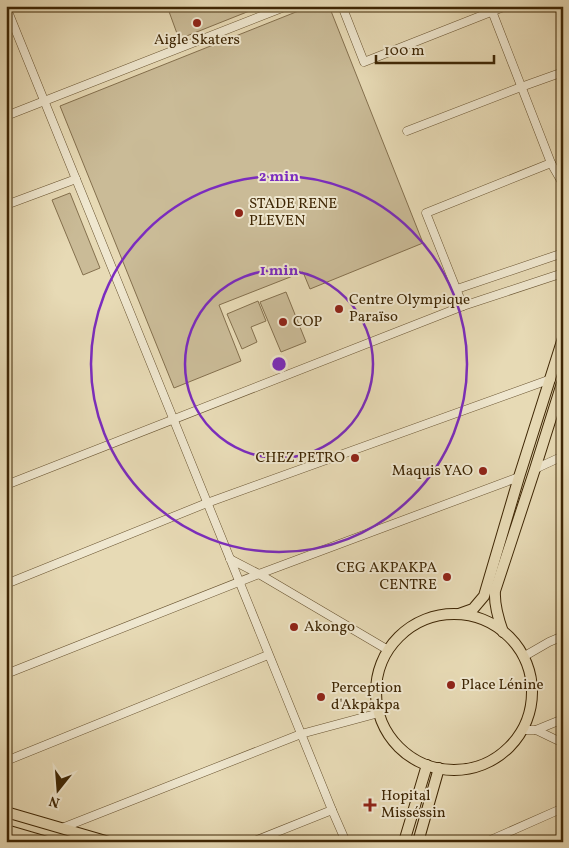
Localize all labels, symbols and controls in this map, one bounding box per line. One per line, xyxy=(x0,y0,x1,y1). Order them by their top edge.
marker: Aigle Skaters xyxy=(191,17,203,29)
place label: Aigle Skaters xyxy=(154,30,240,51)
scale bar xyxy=(376,32,494,64)
text: 100 m xyxy=(384,41,424,62)
text: 2 min xyxy=(259,167,299,188)
place label: STADE RENE PLEVEN xyxy=(249,194,337,232)
marker: STADE RENE PLEVEN xyxy=(233,207,245,219)
text: 1 min xyxy=(260,261,298,282)
place label: Centre Olympique Paraïso xyxy=(349,290,470,328)
marker: Centre Olympique Paraïso xyxy=(333,303,345,315)
place label: COP xyxy=(293,312,322,333)
marker: COP xyxy=(277,316,289,328)
centre of rings xyxy=(270,355,288,373)
place label: CHEZ PETRO xyxy=(255,448,345,469)
marker: CHEZ PETRO xyxy=(349,452,361,464)
place label: Maquis YAO xyxy=(392,461,473,482)
marker: Maquis YAO xyxy=(477,465,489,477)
place label: CEG AKPAKPA CENTRE xyxy=(336,558,437,596)
marker: CEG AKPAKPA CENTRE xyxy=(441,571,453,583)
place label: Akongo xyxy=(304,617,355,638)
marker: Akongo xyxy=(288,621,300,633)
place label: Place Lénine xyxy=(461,675,544,696)
place label: Perception d'Akpakpa xyxy=(331,678,402,716)
marker: Place Lénine xyxy=(445,679,457,691)
marker: Perception d'Akpakpa xyxy=(315,691,327,703)
north arrow xyxy=(32,766,82,816)
place label: Hopital Misséssin xyxy=(381,786,446,824)
text: N xyxy=(47,790,62,812)
marker: Hopital Misséssin xyxy=(363,798,377,812)

